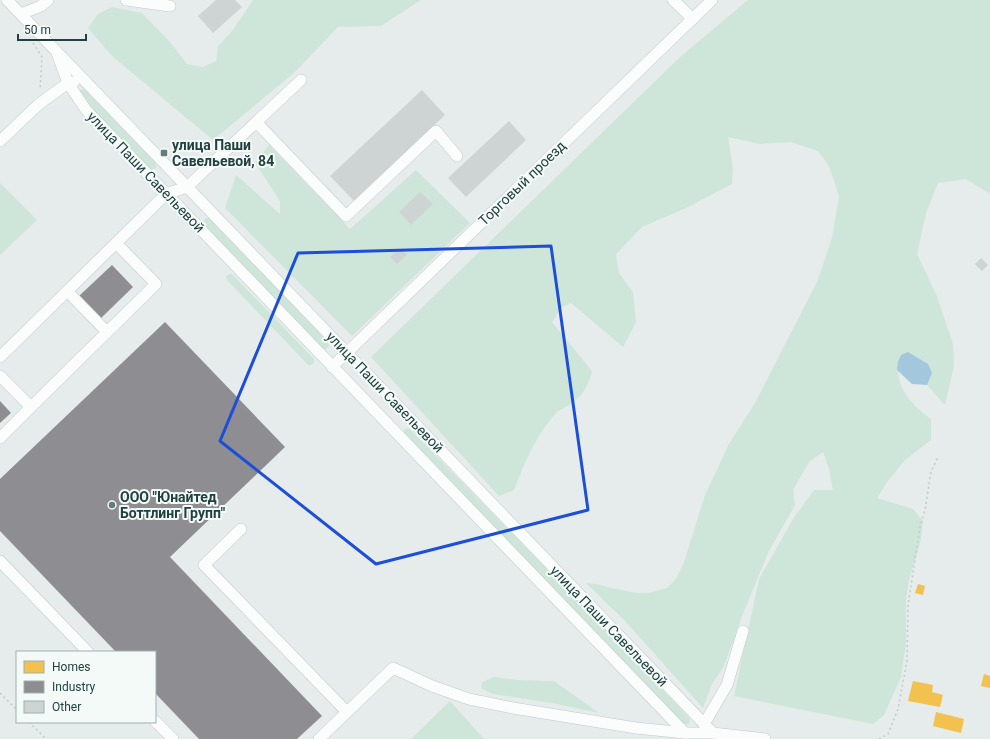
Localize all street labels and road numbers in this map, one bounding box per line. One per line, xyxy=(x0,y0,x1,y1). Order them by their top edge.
street label: улица Паши Савельевой xyxy=(84,108,208,236)
street label: Торговый проезд xyxy=(475,137,569,229)
street label: улица Паши Савельевой xyxy=(323,328,447,456)
street label: улица Паши Савельевой xyxy=(547,562,671,690)

